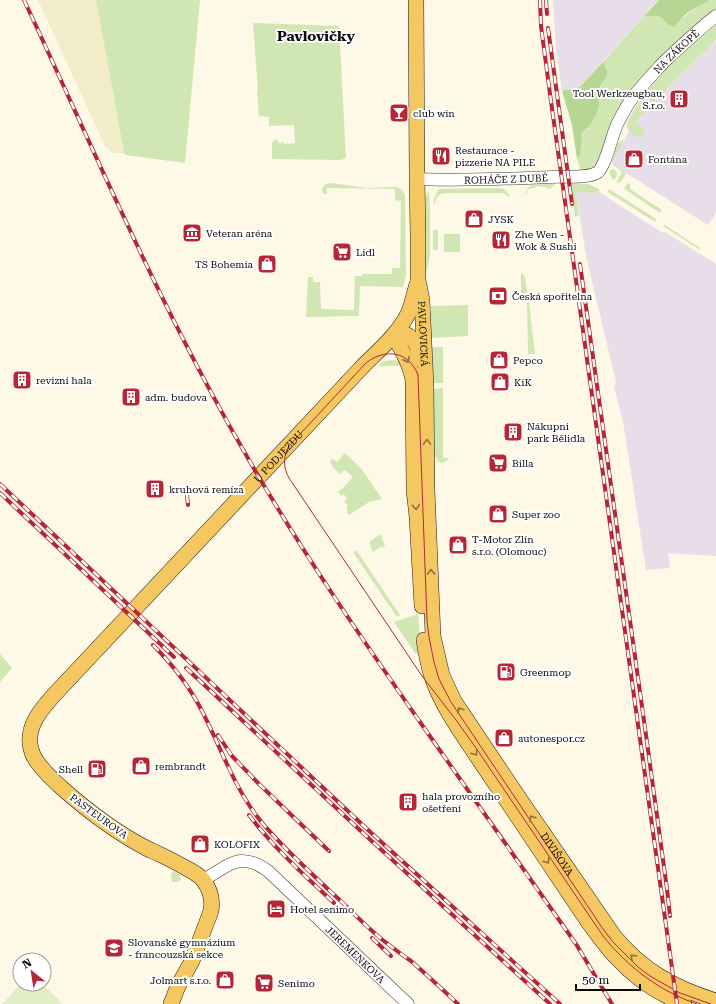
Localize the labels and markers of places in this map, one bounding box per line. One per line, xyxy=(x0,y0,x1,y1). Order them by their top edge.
place label: Tool Werkzeugbau, S.r.o. xyxy=(573,88,665,111)
building icon: Tool Werkzeugbau, S.r.o. xyxy=(668,88,690,110)
bar icon: club win xyxy=(388,102,410,124)
place label: club win xyxy=(413,108,455,119)
restaurant icon: Restaurace - pizzerie NA PILE xyxy=(430,145,452,167)
place label: Restaurace - pizzerie NA PILE xyxy=(455,145,535,168)
shop icon: Fontána xyxy=(623,148,645,170)
place label: Fontána xyxy=(648,154,688,165)
shop icon: JYSK xyxy=(463,208,485,230)
place label: JYSK xyxy=(488,214,515,225)
museum icon: Veteran aréna xyxy=(181,222,203,244)
place label: Veteran aréna xyxy=(206,228,273,239)
restaurant icon: Zhe Wen - Wok & Sushi xyxy=(490,229,512,251)
place label: Zhe Wen - Wok & Sushi xyxy=(515,229,577,252)
supermarket icon: Lidl xyxy=(331,241,353,263)
place label: Lidl xyxy=(356,247,375,258)
shop icon: TS Bohemia xyxy=(256,253,278,275)
place label: TS Bohemia xyxy=(195,259,254,270)
bank icon: Česká spořitelna xyxy=(487,285,509,307)
place label: Česká spořitelna xyxy=(512,291,593,302)
shop icon: Pepco xyxy=(488,349,510,371)
place label: Pepco xyxy=(513,355,543,366)
building icon: revizní hala xyxy=(11,369,33,391)
shop icon: KiK xyxy=(489,371,511,393)
place label: revizní hala xyxy=(36,375,92,386)
place label: KiK xyxy=(514,377,532,388)
building icon: adm. budova xyxy=(120,386,142,408)
place label: adm. budova xyxy=(145,392,208,403)
building icon: Nákupní park Bělidla xyxy=(502,421,524,443)
place label: Nákupní park Bělidla xyxy=(527,421,586,444)
supermarket icon: Billa xyxy=(487,452,509,474)
place label: Billa xyxy=(512,458,534,469)
building icon: kruhová remíza xyxy=(144,478,166,500)
place label: kruhová remíza xyxy=(169,484,244,495)
shop icon: Super zoo xyxy=(487,503,509,525)
place label: Super zoo xyxy=(512,509,560,520)
shop icon: T-Motor Zlín s.r.o. (Olomouc) xyxy=(447,534,469,556)
place label: T-Motor Zlín s.r.o. (Olomouc) xyxy=(472,534,547,557)
fuel station icon: Greenmop xyxy=(495,661,517,683)
place label: Greenmop xyxy=(520,667,572,678)
shop icon: autonespor.cz xyxy=(493,727,515,749)
place label: autonespor.cz xyxy=(518,733,585,744)
shop icon: rembrandt xyxy=(130,755,152,777)
fuel station icon: Shell xyxy=(86,758,108,780)
place label: rembrandt xyxy=(155,761,206,772)
place label: Shell xyxy=(59,764,83,775)
building icon: hala provozního ošetření xyxy=(397,791,419,813)
place label: hala provozního ošetření xyxy=(422,791,500,814)
shop icon: KOLOFIX xyxy=(189,833,211,855)
place label: KOLOFIX xyxy=(214,839,261,850)
hotel icon: Hotel senimo xyxy=(265,898,287,920)
place label: Hotel senimo xyxy=(290,904,354,915)
school or university icon: Slovanské gymnázium - francouzská sekce xyxy=(103,937,125,959)
place label: Slovanské gymnázium - francouzská sekce xyxy=(128,937,235,960)
shop icon: Jolmart s.r.o. xyxy=(214,969,236,991)
supermarket icon: Senimo xyxy=(253,972,275,994)
place label: Jolmart s.r.o. xyxy=(150,975,211,986)
place label: Senimo xyxy=(278,978,315,989)

